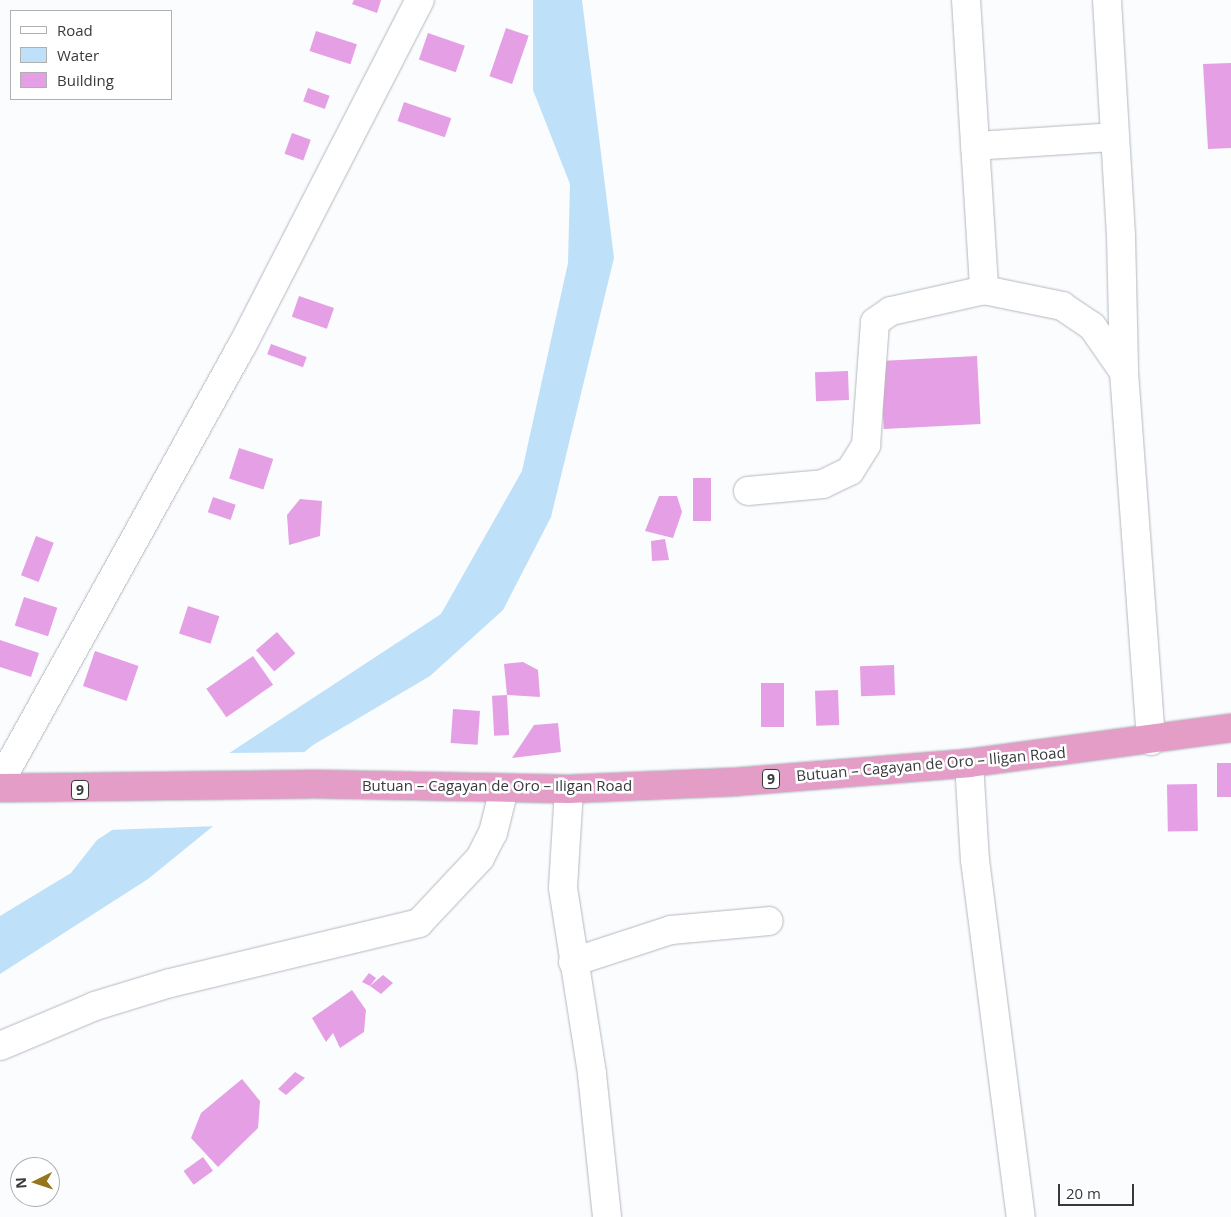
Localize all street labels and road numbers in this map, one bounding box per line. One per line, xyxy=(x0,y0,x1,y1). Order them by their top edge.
street label: Butuan – Cagayan de Oro – Iligan Road xyxy=(796,743,1066,785)
road number: 9 xyxy=(761,768,781,791)
street label: Butuan – Cagayan de Oro – Iligan Road xyxy=(362,777,632,795)
road number: 9 xyxy=(70,778,90,802)

